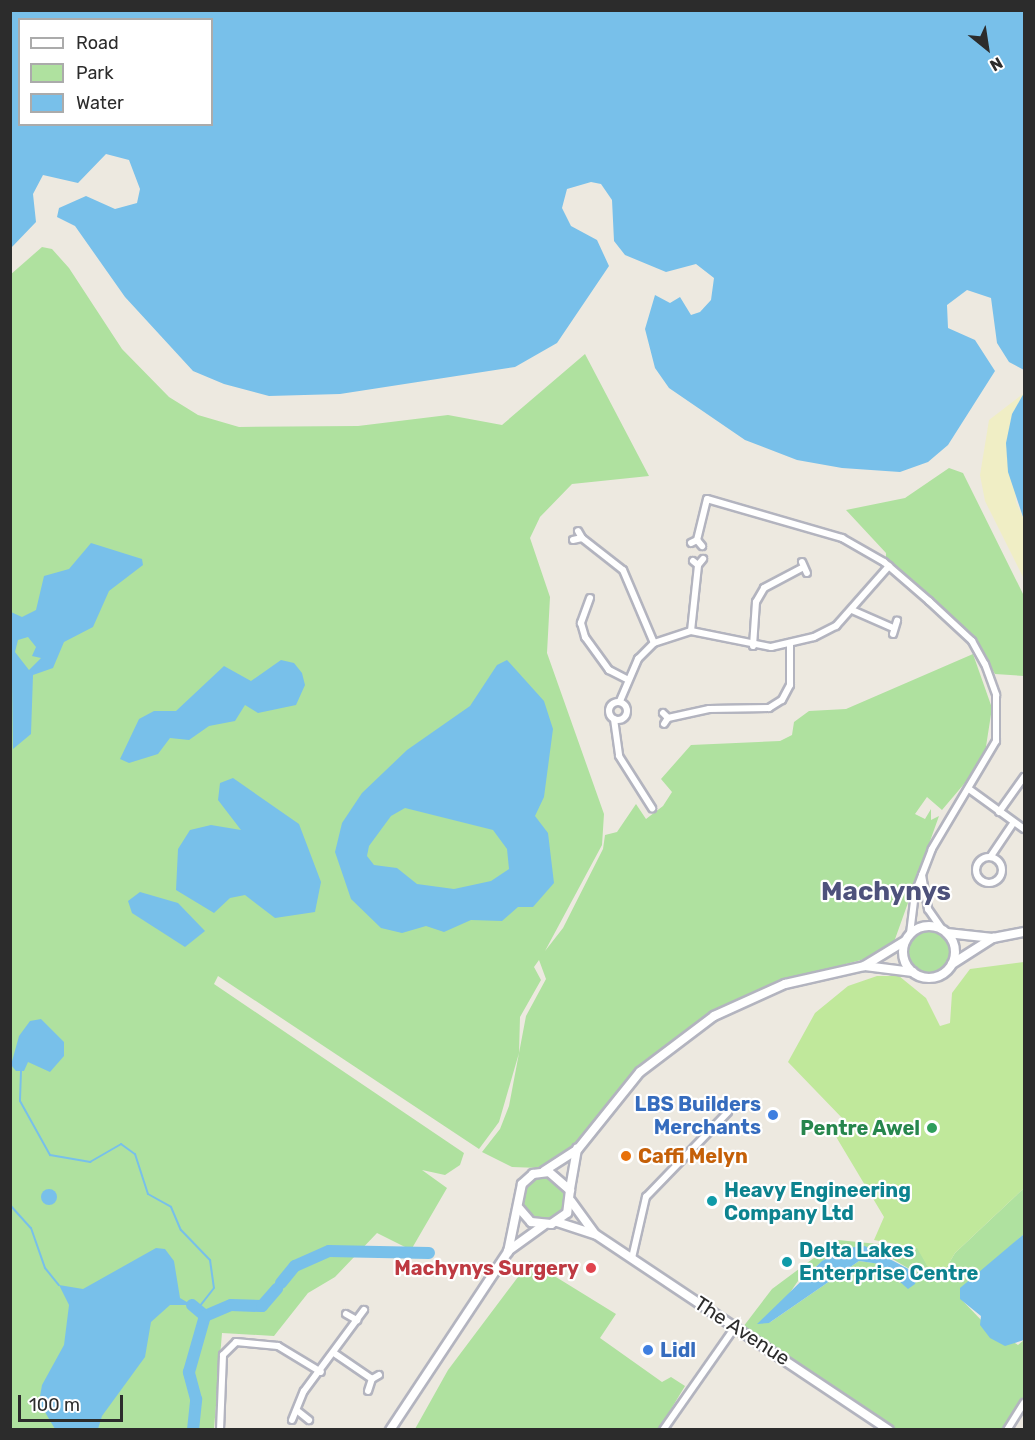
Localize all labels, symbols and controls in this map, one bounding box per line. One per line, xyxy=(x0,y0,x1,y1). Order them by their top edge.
legend xyxy=(18,18,213,126)
north arrow xyxy=(957,18,1017,78)
text: Road xyxy=(76,32,119,54)
text: N xyxy=(987,53,1006,75)
text: Park xyxy=(76,62,113,84)
text: Water xyxy=(76,92,124,114)
district label: Machynys xyxy=(821,876,951,908)
place label: LBS Builders Merchants xyxy=(634,1092,761,1139)
marker: LBS Builders Merchants xyxy=(766,1108,780,1122)
place label: Pentre Awel xyxy=(800,1116,920,1140)
marker: Pentre Awel xyxy=(925,1121,939,1135)
place label: Caffi Melyn xyxy=(638,1144,748,1168)
marker: Caffi Melyn xyxy=(619,1149,633,1163)
place label: Heavy Engineering Company Ltd xyxy=(724,1178,911,1225)
marker: Heavy Engineering Company Ltd xyxy=(705,1194,719,1208)
place label: Delta Lakes Enterprise Centre xyxy=(799,1238,978,1285)
marker: Delta Lakes Enterprise Centre xyxy=(780,1255,794,1269)
place label: Machynys Surgery xyxy=(394,1256,579,1280)
marker: Machynys Surgery xyxy=(584,1261,598,1275)
street label: The Avenue xyxy=(690,1291,794,1371)
place label: Lidl xyxy=(660,1338,696,1362)
marker: Lidl xyxy=(641,1343,655,1357)
scale bar xyxy=(21,1383,126,1421)
text: 100 m xyxy=(29,1394,80,1416)

